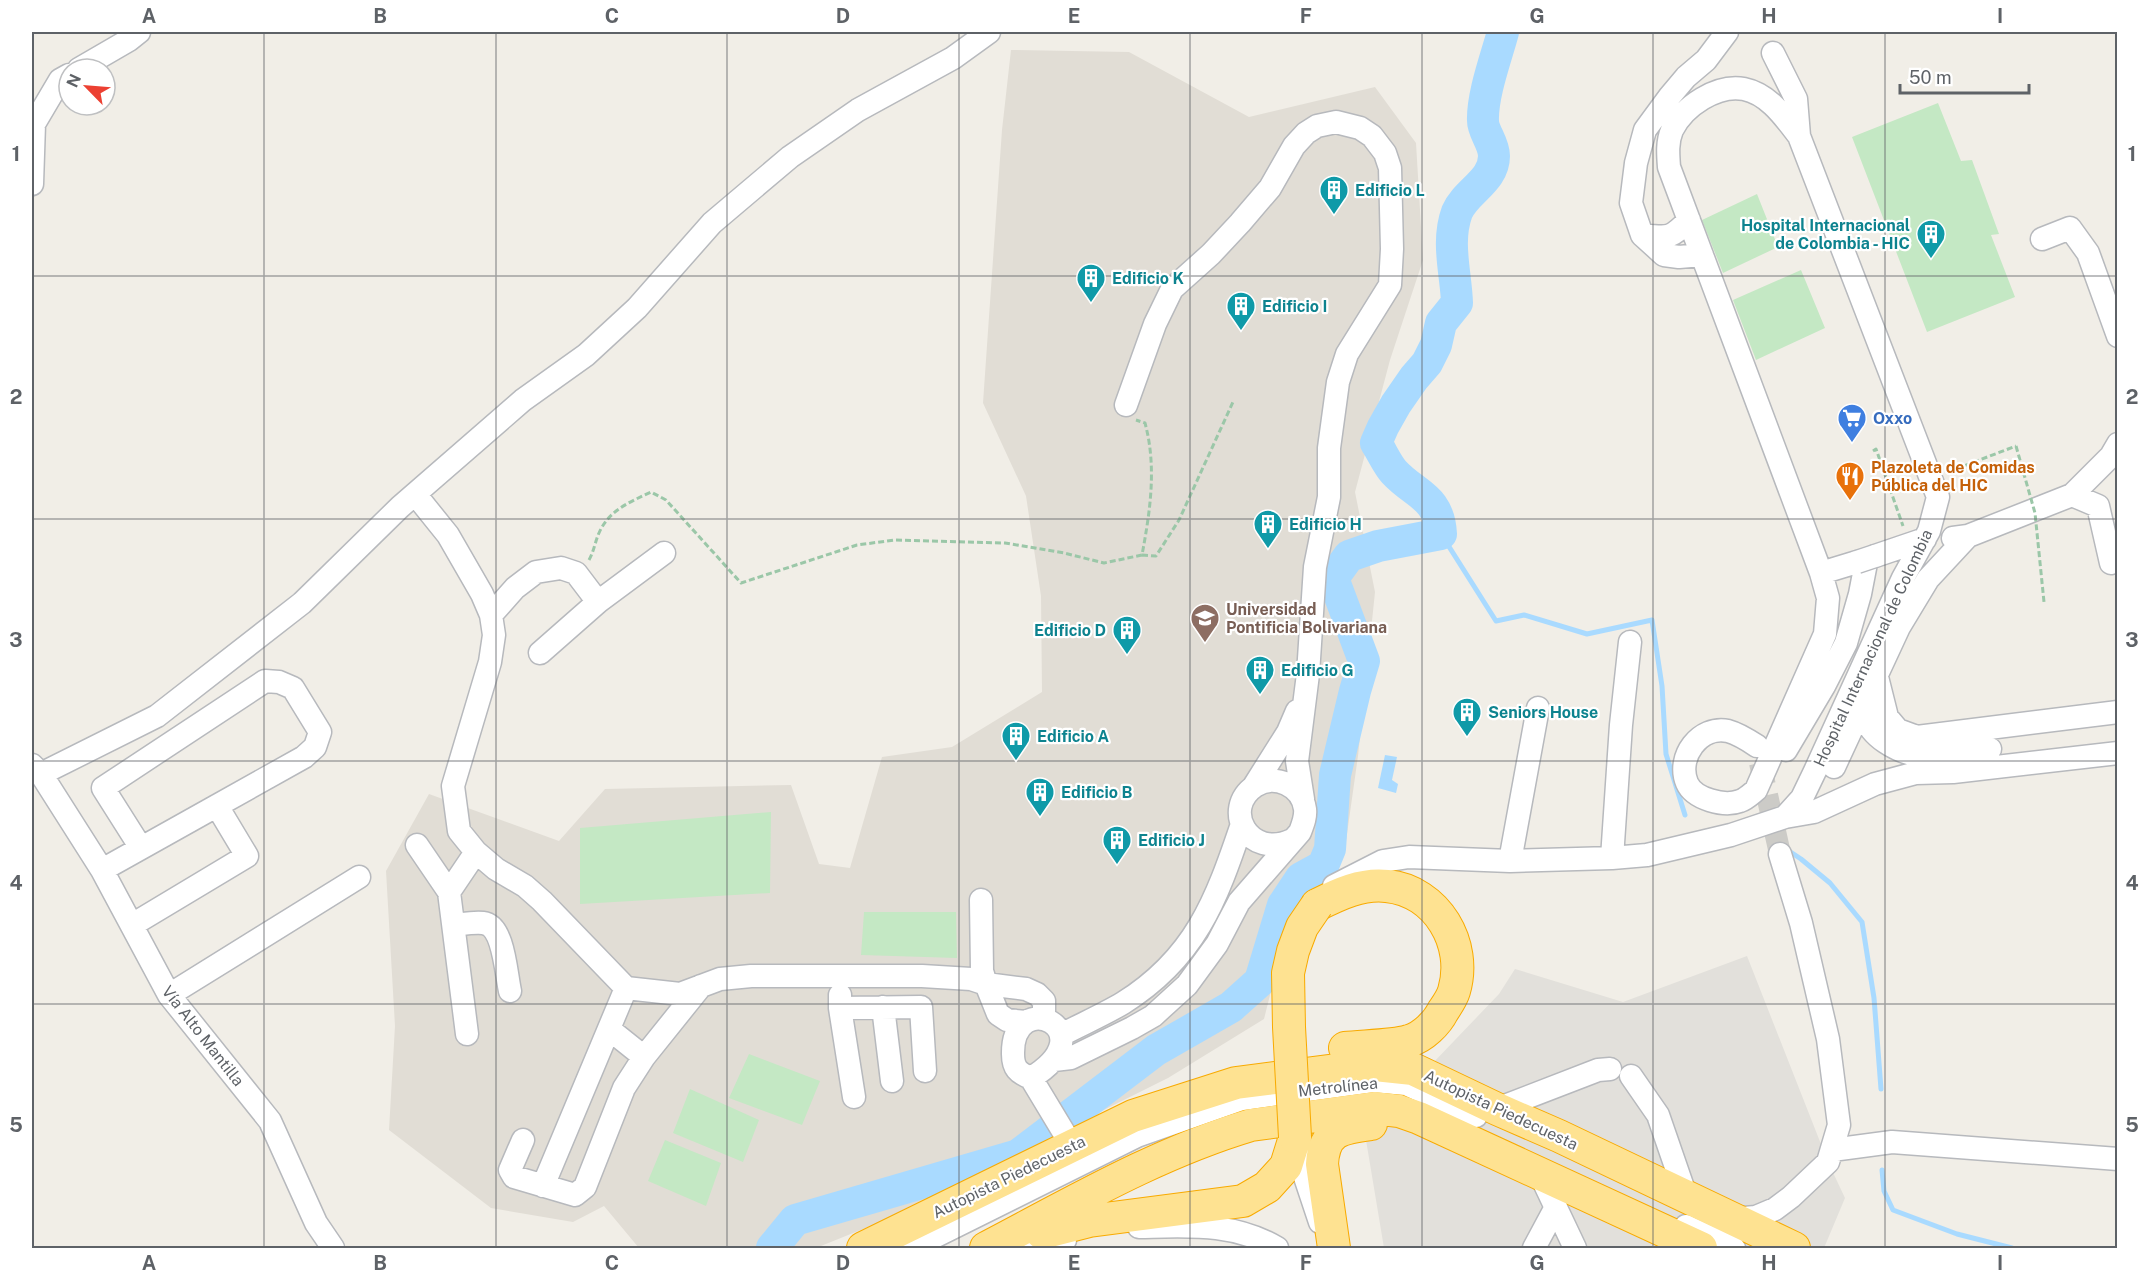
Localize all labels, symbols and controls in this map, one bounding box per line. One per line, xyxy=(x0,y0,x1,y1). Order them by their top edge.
text: A xyxy=(142,4,156,28)
text: B xyxy=(373,4,387,28)
text: C xyxy=(605,4,619,28)
text: D xyxy=(836,4,850,28)
text: E xyxy=(1068,4,1080,28)
text: F xyxy=(1300,4,1312,28)
text: G xyxy=(1529,4,1545,28)
text: H xyxy=(1761,4,1777,28)
text: I xyxy=(1997,4,2003,28)
north arrow xyxy=(57,57,117,117)
scale bar xyxy=(1900,57,2029,95)
text: 50 m xyxy=(1909,67,1952,88)
text: N xyxy=(63,71,85,91)
text: 1 xyxy=(12,142,20,166)
text: 1 xyxy=(2128,142,2136,166)
building icon: Edificio L xyxy=(1318,174,1350,216)
place label: Edificio L xyxy=(1355,181,1425,200)
place label: Hospital Internacional de Colombia - HIC xyxy=(1741,216,1910,253)
building icon: Hospital Internacional de Colombia - HIC xyxy=(1915,218,1947,260)
building icon: Edificio K xyxy=(1075,262,1107,304)
place label: Edificio K xyxy=(1112,269,1185,288)
building icon: Edificio I xyxy=(1225,290,1257,332)
place label: Edificio I xyxy=(1262,297,1327,316)
text: 2 xyxy=(10,385,22,409)
text: 2 xyxy=(2126,385,2138,409)
supermarket icon: Oxxo xyxy=(1836,402,1868,444)
place label: Oxxo xyxy=(1873,409,1912,428)
place label: Plazoleta de Comidas Pública del HIC xyxy=(1871,458,2035,495)
restaurant icon: Plazoleta de Comidas Pública del HIC xyxy=(1834,460,1866,502)
building icon: Edificio H xyxy=(1252,508,1284,550)
place label: Edificio H xyxy=(1289,515,1362,534)
street label: Hospital Internacional de Colombia xyxy=(1810,526,1936,770)
place label: Universidad Pontificia Bolivariana xyxy=(1226,600,1387,637)
school or university icon: Universidad Pontificia Bolivariana xyxy=(1189,602,1221,644)
building icon: Edificio D xyxy=(1111,614,1143,656)
place label: Edificio D xyxy=(1034,621,1106,640)
text: 3 xyxy=(9,628,23,652)
text: 3 xyxy=(2125,628,2139,652)
building icon: Edificio G xyxy=(1244,654,1276,696)
place label: Edificio G xyxy=(1281,661,1354,680)
building icon: Seniors House xyxy=(1451,696,1483,738)
place label: Seniors House xyxy=(1488,703,1598,722)
building icon: Edificio A xyxy=(1000,720,1032,762)
place label: Edificio A xyxy=(1037,727,1110,746)
building icon: Edificio B xyxy=(1024,776,1056,818)
place label: Edificio B xyxy=(1061,783,1133,802)
building icon: Edificio J xyxy=(1101,824,1133,866)
place label: Edificio J xyxy=(1138,831,1205,850)
text: 4 xyxy=(9,871,23,895)
text: 4 xyxy=(2125,871,2139,895)
street label: Vía Alto Mantilla xyxy=(158,982,248,1090)
street label: Autopista Piedecuesta xyxy=(1421,1066,1581,1154)
street label: Metrolínea xyxy=(1297,1073,1379,1101)
text: 5 xyxy=(9,1113,23,1137)
text: 5 xyxy=(2125,1113,2139,1137)
street label: Autopista Piedecuesta xyxy=(930,1132,1088,1222)
text: A xyxy=(142,1251,156,1275)
text: B xyxy=(373,1251,387,1275)
text: C xyxy=(605,1251,619,1275)
text: D xyxy=(836,1251,850,1275)
text: E xyxy=(1068,1251,1080,1275)
text: F xyxy=(1300,1251,1312,1275)
text: G xyxy=(1529,1251,1545,1275)
text: H xyxy=(1761,1251,1777,1275)
text: I xyxy=(1997,1251,2003,1275)

